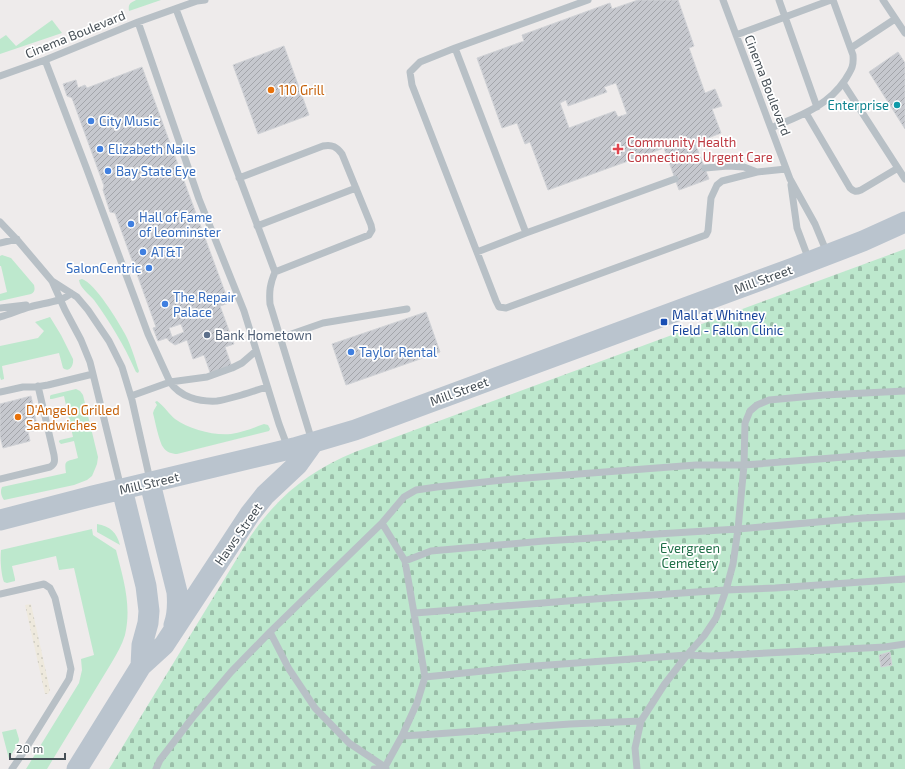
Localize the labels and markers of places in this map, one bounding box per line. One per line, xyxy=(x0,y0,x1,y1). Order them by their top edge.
place label: 110 Grill xyxy=(279,82,325,98)
marker: 110 Grill xyxy=(266,85,276,95)
place label: Enterprise xyxy=(827,97,889,113)
marker: Enterprise xyxy=(892,100,902,110)
place label: City Music xyxy=(99,113,159,129)
marker: City Music xyxy=(86,116,96,126)
place label: Community Health Connections Urgent Care xyxy=(627,134,773,165)
place label: Elizabeth Nails xyxy=(108,141,196,157)
marker: Community Health Connections Urgent Care xyxy=(612,143,624,155)
marker: Elizabeth Nails xyxy=(95,144,105,154)
place label: Bay State Eye xyxy=(116,163,196,179)
marker: Bay State Eye xyxy=(103,166,113,176)
place label: Hall of Fame of Leominster xyxy=(139,209,221,240)
marker: Hall of Fame of Leominster xyxy=(126,219,136,229)
place label: AT&T xyxy=(151,244,183,260)
marker: AT&T xyxy=(138,247,148,257)
place label: SalonCentric xyxy=(66,260,141,276)
marker: SalonCentric xyxy=(144,263,154,273)
place label: The Repair Palace xyxy=(173,289,236,320)
marker: The Repair Palace xyxy=(160,299,170,309)
place label: Mall at Whitney Field - Fallon Clinic xyxy=(672,307,783,338)
marker: Mall at Whitney Field - Fallon Clinic xyxy=(659,317,669,327)
place label: Bank Hometown xyxy=(215,327,312,343)
marker: Bank Hometown xyxy=(202,330,212,340)
place label: Taylor Rental xyxy=(359,344,437,360)
marker: Taylor Rental xyxy=(346,347,356,357)
place label: D'Angelo Grilled Sandwiches xyxy=(26,402,120,433)
marker: D'Angelo Grilled Sandwiches xyxy=(13,412,23,422)

